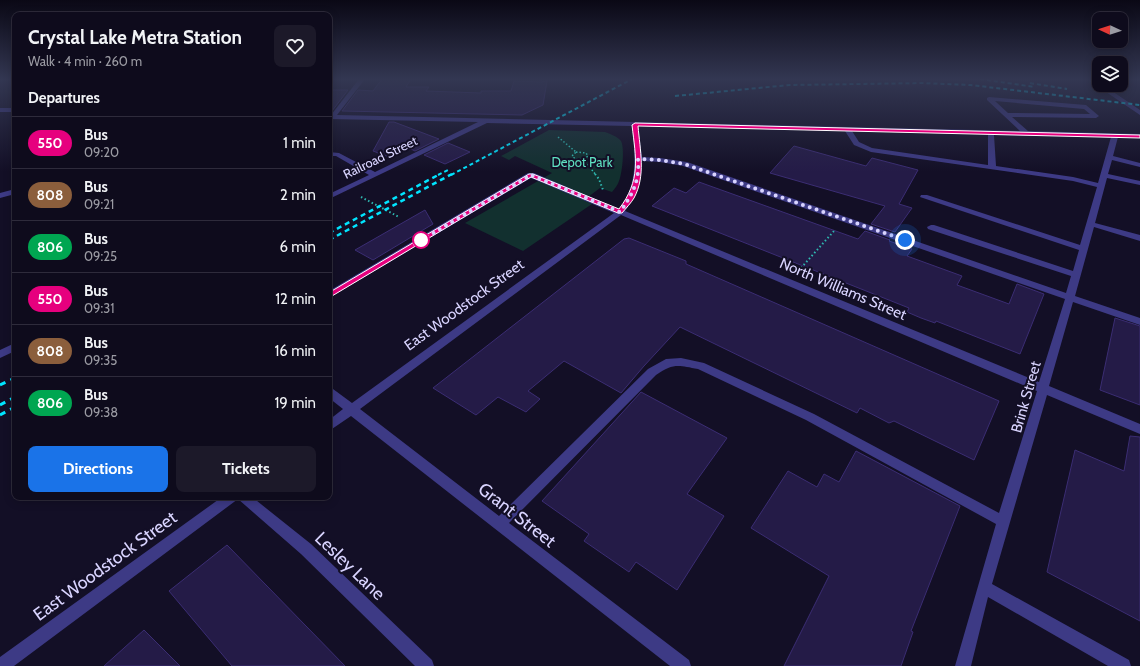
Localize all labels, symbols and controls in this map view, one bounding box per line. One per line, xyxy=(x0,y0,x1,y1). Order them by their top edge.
north arrow xyxy=(1092,12,1128,48)
map controls xyxy=(1092,12,1128,92)
button: heart xyxy=(274,25,316,67)
text: Crystal Lake Metra Station xyxy=(28,26,242,49)
text: Walk · 4 min · 260 m xyxy=(28,53,142,69)
button: layers xyxy=(1092,56,1128,92)
text: Departures xyxy=(28,89,100,107)
text: Bus xyxy=(84,126,108,144)
street label: Railroad Street xyxy=(340,132,420,182)
text: 550 xyxy=(38,134,62,152)
text: 1 min xyxy=(283,134,316,152)
text: 09:20 xyxy=(84,144,119,160)
park label: Depot Park xyxy=(551,154,613,170)
text: Bus xyxy=(84,178,108,196)
text: 808 xyxy=(37,186,63,204)
text: 2 min xyxy=(280,186,316,204)
text: 09:21 xyxy=(84,196,114,212)
text: Bus xyxy=(84,230,108,248)
your location xyxy=(895,230,915,250)
unlabelled marker xyxy=(412,231,430,249)
text: 806 xyxy=(37,238,63,256)
text: 6 min xyxy=(279,238,316,256)
text: 09:25 xyxy=(84,248,117,264)
street label: North Williams Street xyxy=(777,254,909,324)
street label: East Woodstock Street xyxy=(401,256,527,354)
text: Bus xyxy=(84,282,108,300)
text: 550 xyxy=(38,290,62,308)
text: 12 min xyxy=(275,290,316,308)
text: 09:31 xyxy=(84,300,114,316)
text: Bus xyxy=(84,334,108,352)
text: 808 xyxy=(37,342,63,360)
text: 16 min xyxy=(274,342,316,360)
text: 09:35 xyxy=(84,352,117,368)
street label: Brink Street xyxy=(1007,359,1045,435)
text: Bus xyxy=(84,386,108,404)
text: 806 xyxy=(37,394,63,412)
text: 19 min xyxy=(274,394,316,412)
text: 09:38 xyxy=(84,404,118,420)
button: Directions xyxy=(28,446,168,492)
button: Tickets xyxy=(176,446,316,492)
street label: Grant Street xyxy=(474,478,560,552)
street label: East Woodstock Street xyxy=(29,506,181,626)
street label: Lesley Lane xyxy=(310,527,390,605)

